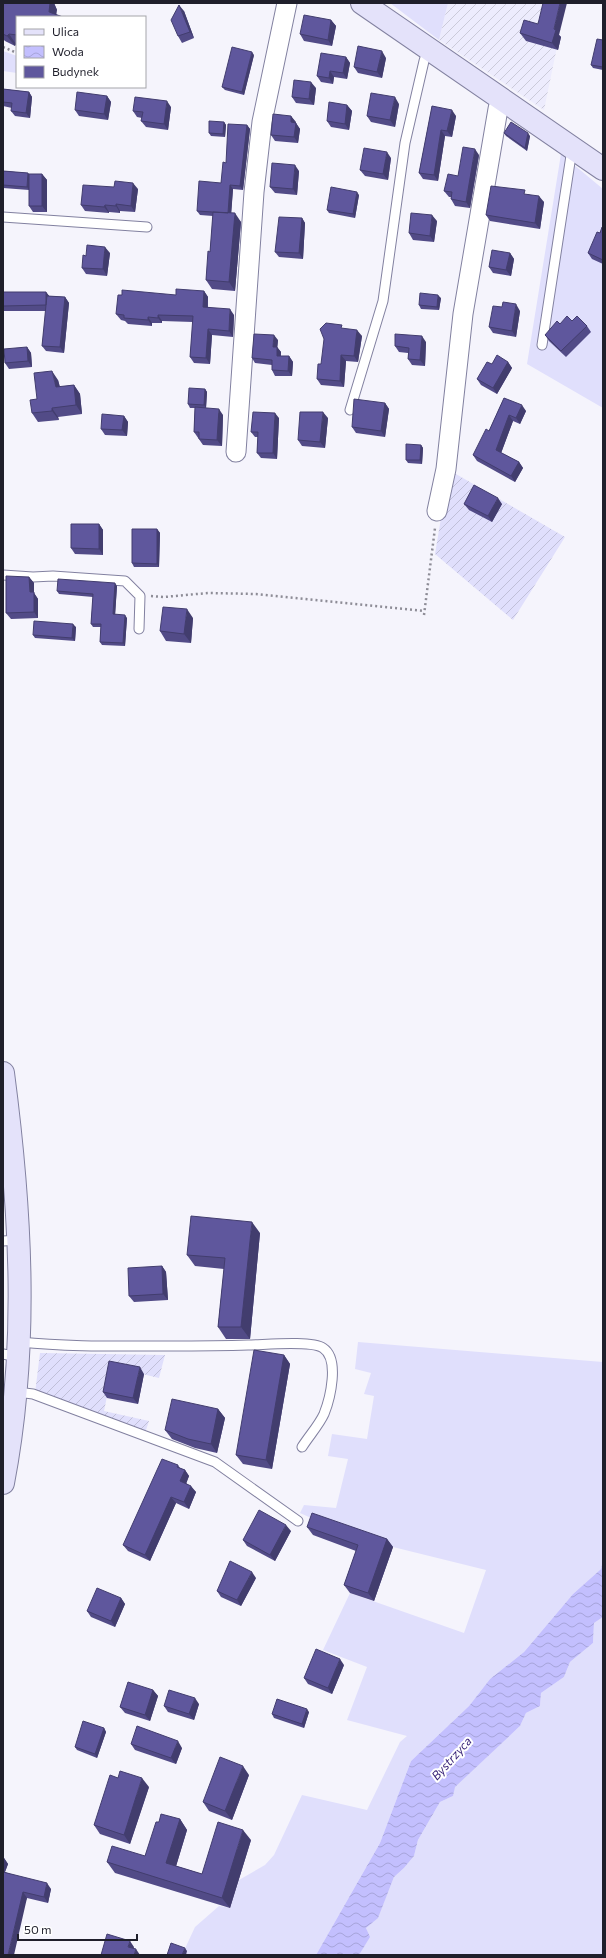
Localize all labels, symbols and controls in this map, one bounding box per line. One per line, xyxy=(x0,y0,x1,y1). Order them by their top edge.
legend xyxy=(16,16,146,88)
text: Ulica xyxy=(52,24,79,38)
text: Woda xyxy=(52,44,84,58)
text: Budynek xyxy=(52,64,100,78)
water label: Bystrzyca xyxy=(428,1734,474,1782)
scale bar xyxy=(18,1916,137,1942)
text: 50 m xyxy=(24,1922,52,1936)

